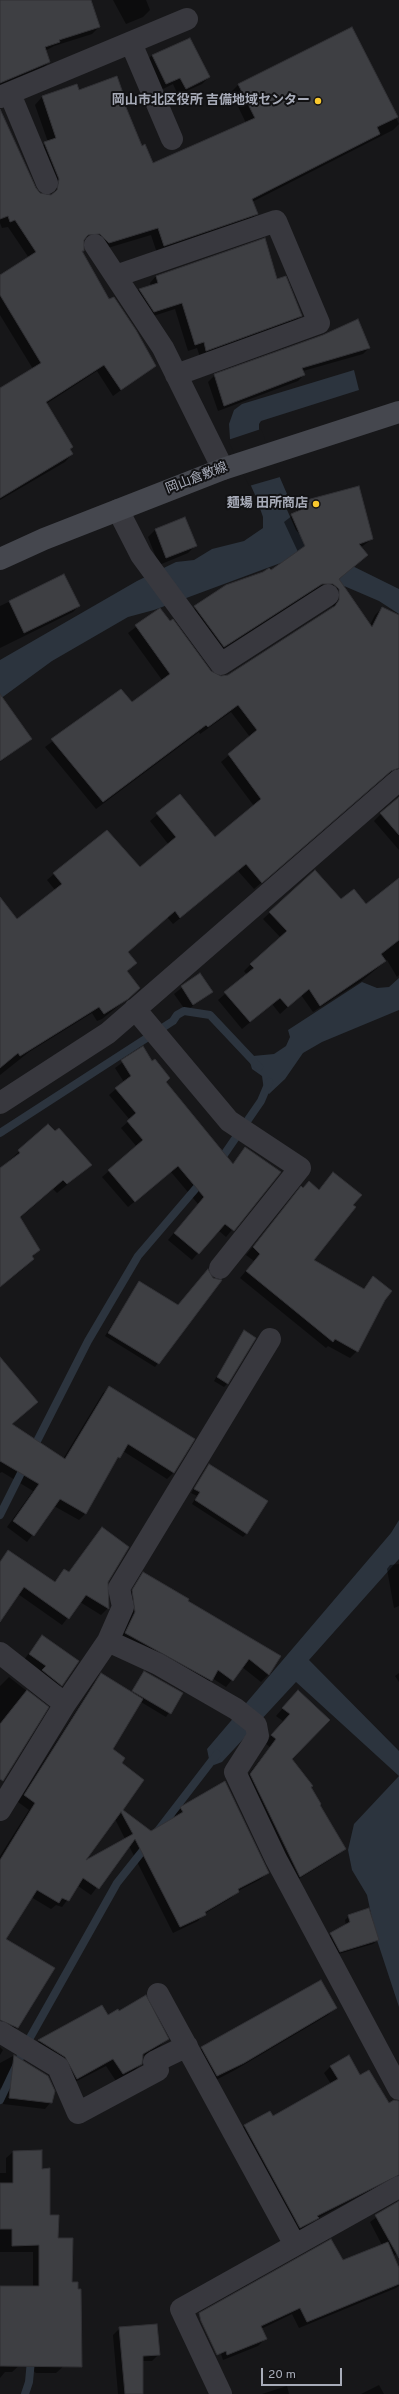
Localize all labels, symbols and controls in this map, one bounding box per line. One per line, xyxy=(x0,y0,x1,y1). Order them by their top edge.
place label: 岡山市北区役所 吉備地域センター xyxy=(112,93,310,109)
marker: 岡山市北区役所 吉備地域センター xyxy=(313,96,323,106)
street label: 岡山倉敷線 xyxy=(164,460,230,498)
place label: 麺場 田所商店 xyxy=(227,496,308,512)
marker: 麺場 田所商店 xyxy=(311,499,321,509)
scale bar xyxy=(263,2360,344,2386)
text: 20 m xyxy=(268,2367,296,2383)

